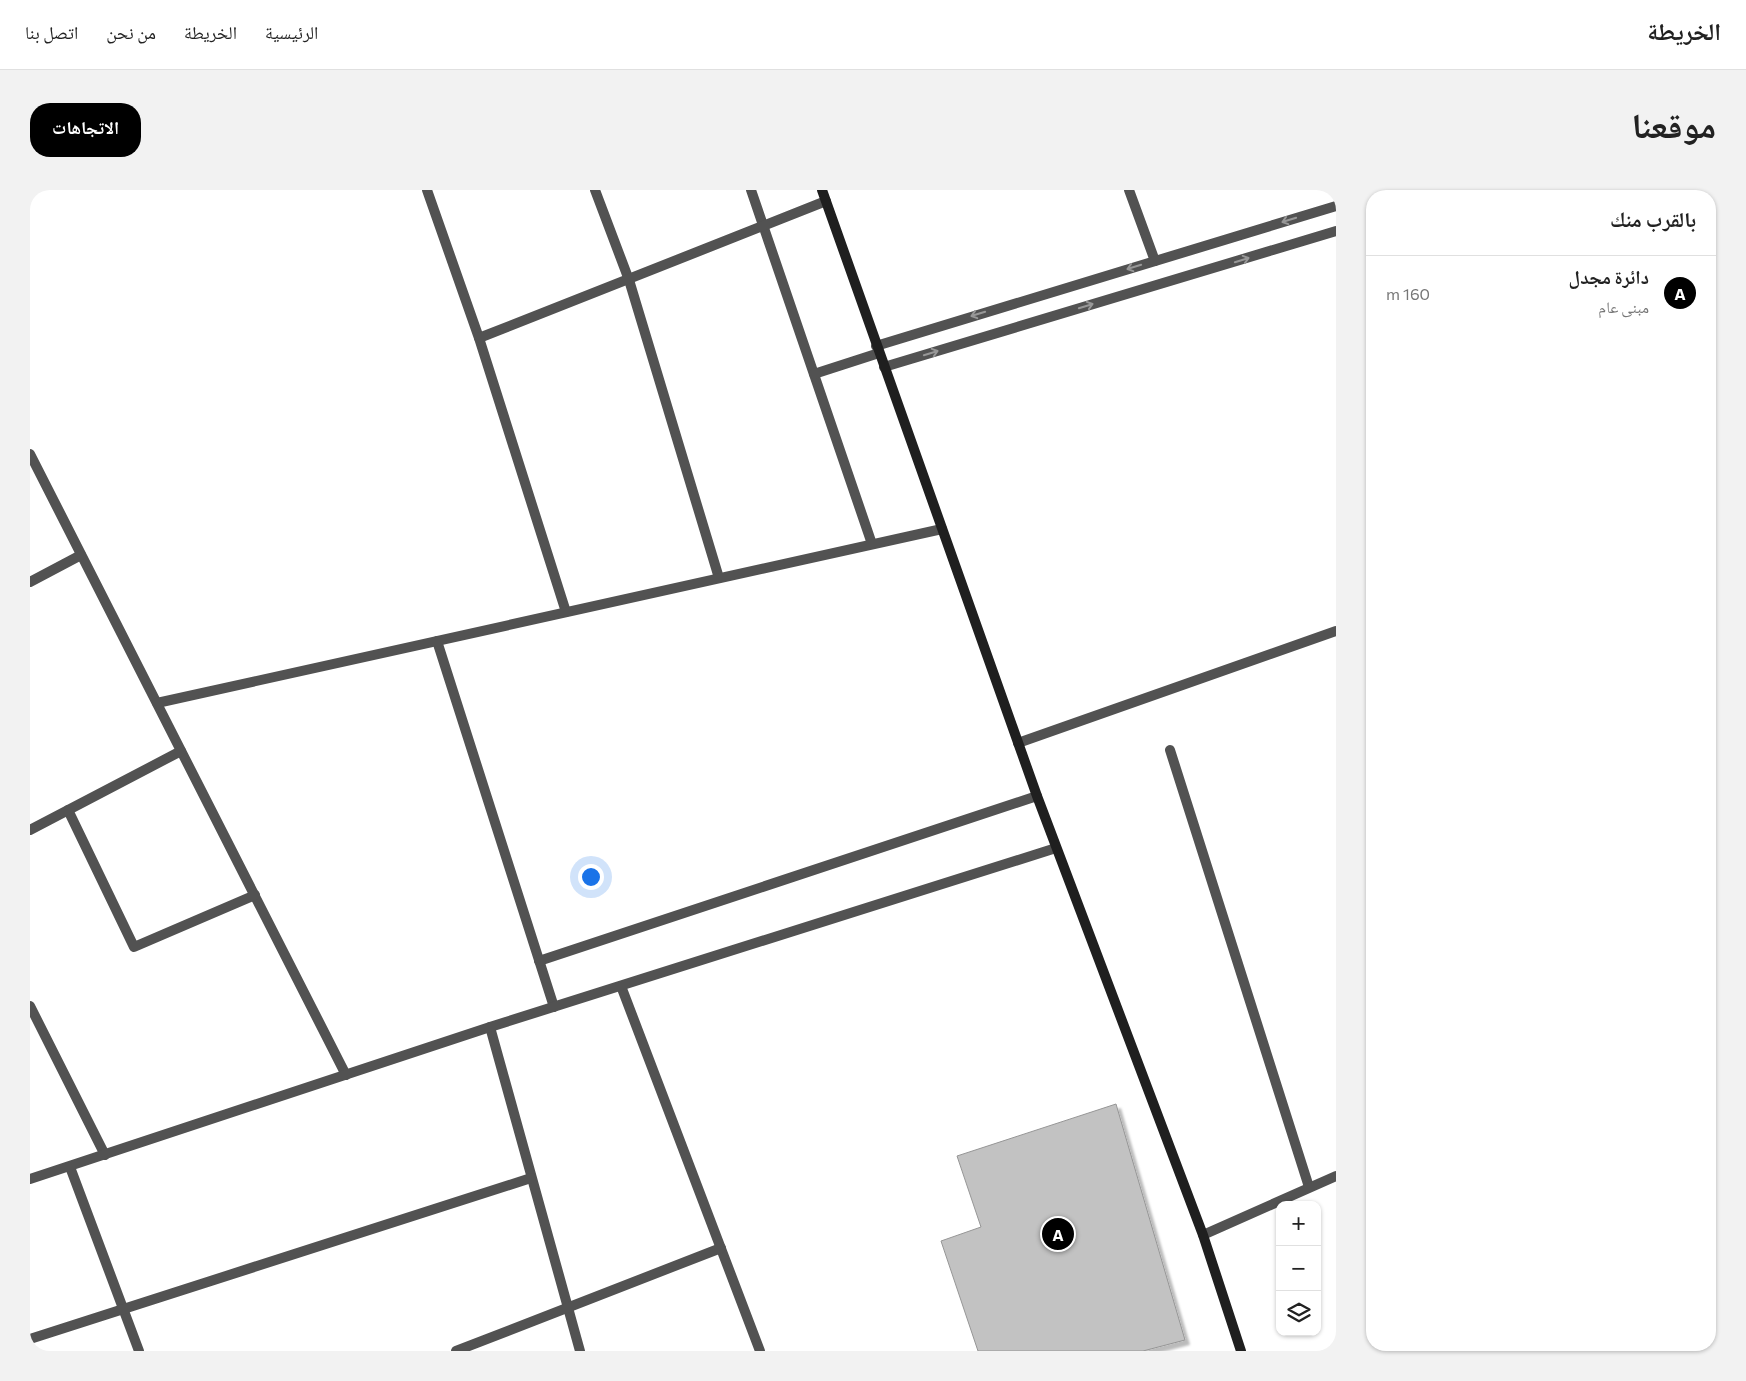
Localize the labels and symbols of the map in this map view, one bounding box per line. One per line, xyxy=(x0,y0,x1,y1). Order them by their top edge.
one-way arrow xyxy=(1282,216,1298,226)
one-way arrow xyxy=(1234,254,1250,264)
one-way arrow xyxy=(1126,262,1142,272)
one-way arrow xyxy=(1078,301,1094,311)
one-way arrow xyxy=(971,310,987,320)
one-way arrow xyxy=(922,347,938,357)
your location xyxy=(578,864,604,890)
pin: A xyxy=(1042,1215,1074,1253)

